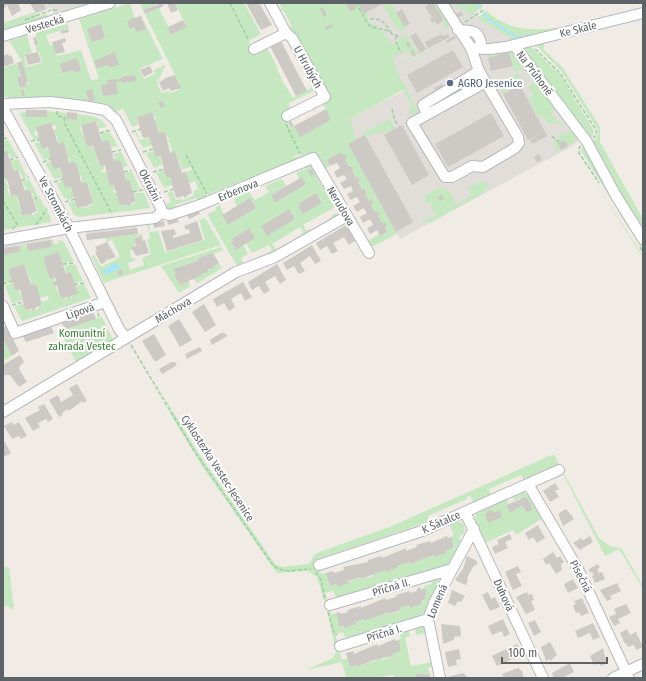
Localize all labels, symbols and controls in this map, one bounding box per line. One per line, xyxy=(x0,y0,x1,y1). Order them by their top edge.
street label: Vestecká xyxy=(24,13,66,36)
street label: Ke Skále xyxy=(558,19,598,40)
street label: U Hrubých xyxy=(291,44,325,91)
street label: Na Průhoně xyxy=(514,48,556,98)
place label: AGRO Jesenice xyxy=(458,77,522,90)
marker: AGRO Jesenice xyxy=(445,78,455,88)
street label: Okružní xyxy=(136,167,163,204)
street label: Ve Stromkách xyxy=(35,174,76,234)
street label: Erbenova xyxy=(216,177,260,204)
street label: Nerudova xyxy=(324,184,357,228)
street label: Máchova xyxy=(153,295,194,326)
street label: Lipová xyxy=(64,301,96,322)
park label: Komunitní zahrada Vestec xyxy=(48,327,116,353)
street label: Cyklostezka Vestec-Jesenice xyxy=(178,413,257,524)
street label: K Šátalce xyxy=(419,507,463,537)
street label: Písečná xyxy=(567,558,594,595)
street label: Příčná II. xyxy=(371,576,412,599)
street label: Duhová xyxy=(491,577,517,613)
street label: Lomená xyxy=(425,582,450,620)
street label: Příčná I. xyxy=(365,622,403,645)
scale bar xyxy=(502,639,607,665)
text: 100 m xyxy=(508,646,537,660)

